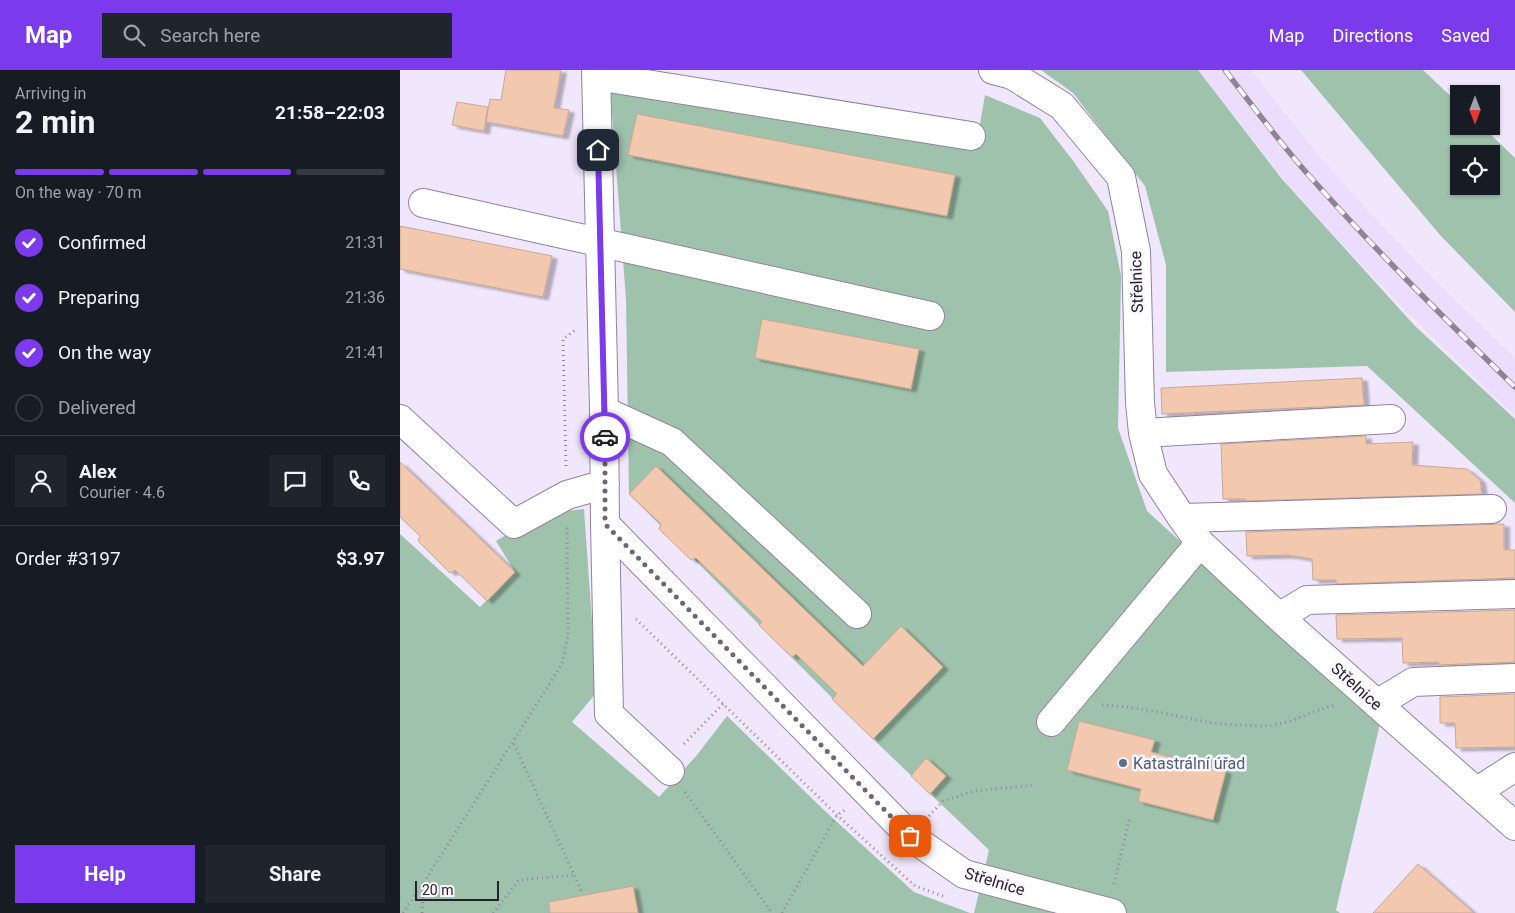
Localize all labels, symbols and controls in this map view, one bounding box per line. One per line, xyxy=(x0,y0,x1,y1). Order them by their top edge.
search box xyxy=(102,13,452,58)
text: Map xyxy=(25,21,72,49)
icon: search xyxy=(120,21,148,49)
text: Search here xyxy=(160,24,260,47)
text: Map xyxy=(1269,25,1304,46)
text: Directions xyxy=(1332,25,1413,46)
text: Saved xyxy=(1441,25,1490,46)
text: Arriving in xyxy=(15,84,86,103)
north arrow xyxy=(1450,85,1500,135)
map controls xyxy=(1450,85,1500,195)
text: 21:58–22:03 xyxy=(275,101,385,124)
text: 2 min xyxy=(15,103,95,141)
pin xyxy=(577,129,619,171)
icon: home xyxy=(584,136,612,164)
button: locate xyxy=(1450,145,1500,195)
text: On the way · 70 m xyxy=(15,183,142,202)
icon: check xyxy=(15,229,43,257)
text: Confirmed xyxy=(58,231,146,254)
text: 21:31 xyxy=(345,233,385,252)
street label: Střelnice xyxy=(1126,251,1147,313)
icon: check xyxy=(15,284,43,312)
text: Preparing xyxy=(58,286,140,309)
text: 21:36 xyxy=(345,288,385,307)
icon: check xyxy=(15,339,43,367)
text: On the way xyxy=(58,341,151,364)
text: 21:41 xyxy=(345,343,385,362)
text: Delivered xyxy=(58,396,136,419)
courier xyxy=(580,412,630,462)
icon: car xyxy=(591,423,619,451)
button: person xyxy=(15,455,67,507)
button: chat xyxy=(269,455,321,507)
button: phone xyxy=(333,455,385,507)
text: Alex xyxy=(79,460,117,483)
text: Courier · 4.6 xyxy=(79,483,165,502)
text: Order #3197 xyxy=(15,547,121,570)
text: $3.97 xyxy=(336,547,385,570)
street label: Střelnice xyxy=(1327,659,1386,714)
place label: Katastrální úřad xyxy=(1133,754,1245,773)
marker: Katastrální úřad xyxy=(1117,757,1129,769)
pin xyxy=(889,815,931,857)
icon: bag xyxy=(896,822,924,850)
button: Help xyxy=(15,845,195,903)
button: Share xyxy=(205,845,385,903)
street label: Střelnice xyxy=(962,863,1027,900)
scale bar xyxy=(415,878,499,901)
text: 20 m xyxy=(422,882,454,898)

